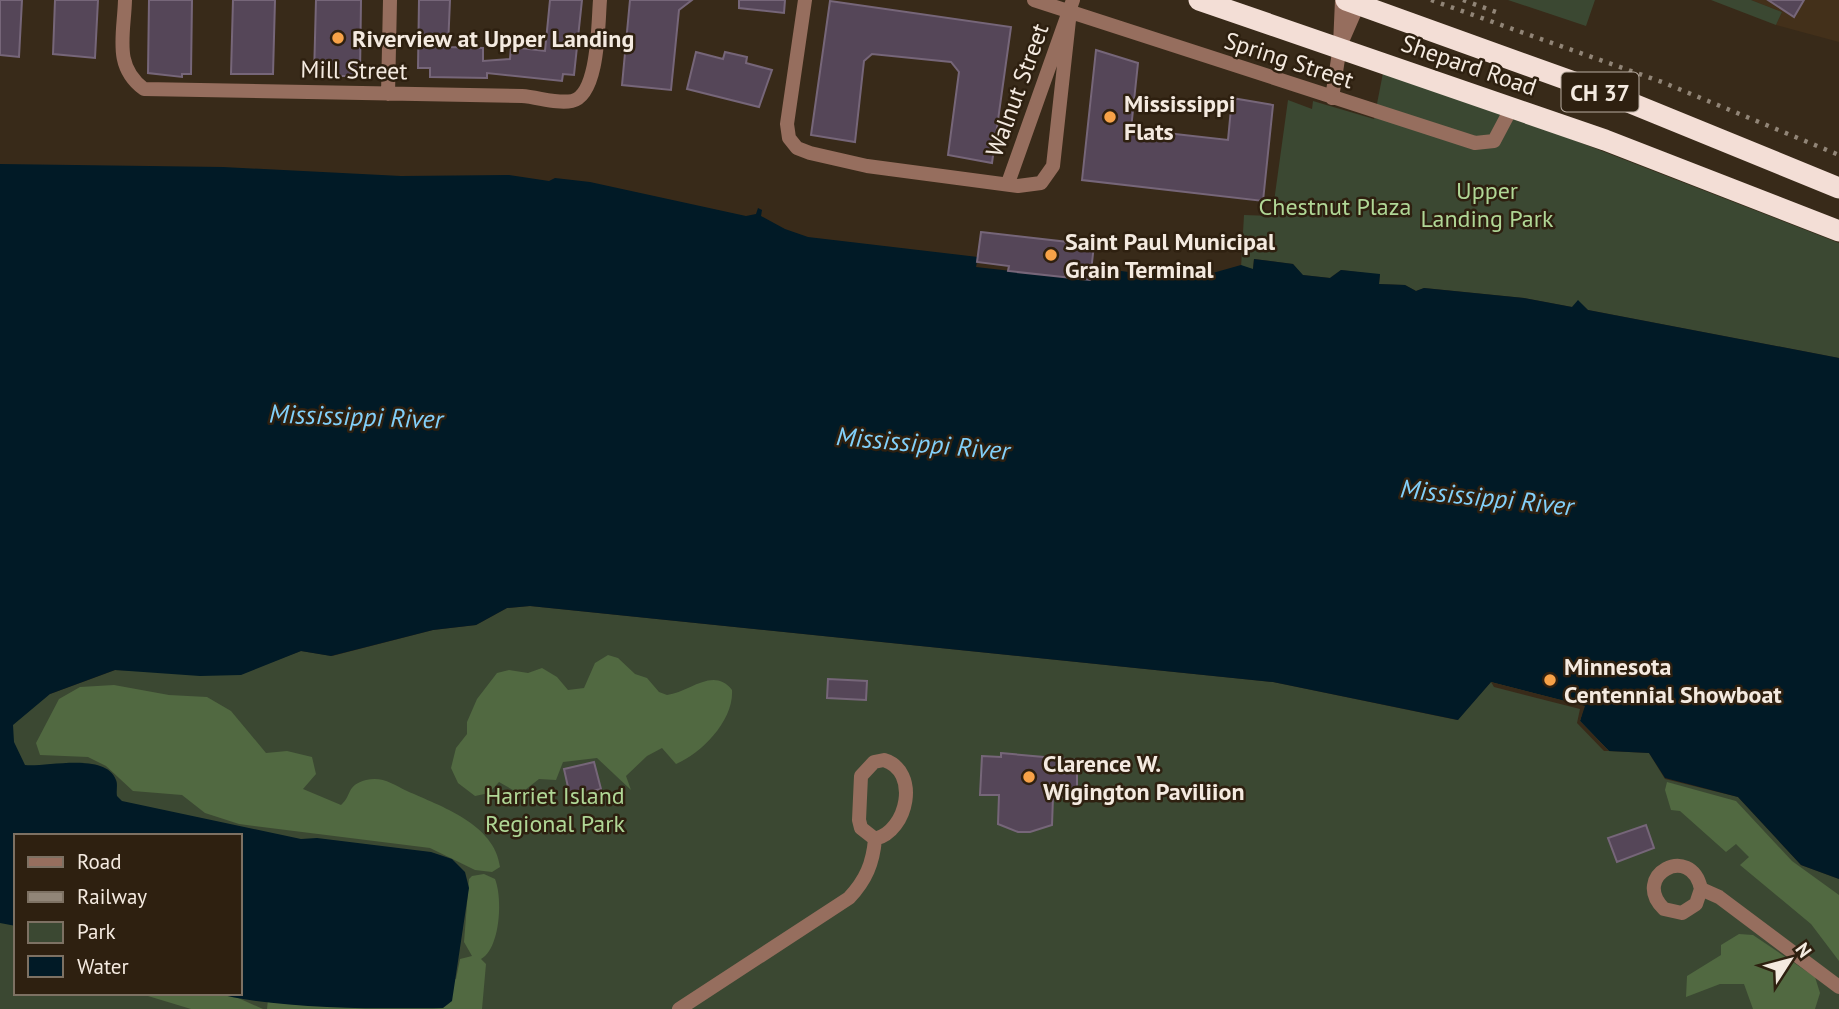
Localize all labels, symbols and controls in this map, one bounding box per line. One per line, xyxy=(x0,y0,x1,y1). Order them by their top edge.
street label: Walnut Street xyxy=(979,19,1055,161)
place label: Riverview at Upper Landing xyxy=(352,23,634,54)
street label: Spring Street xyxy=(1220,25,1358,95)
street label: Shepard Road xyxy=(1397,27,1541,103)
marker: Riverview at Upper Landing xyxy=(330,30,346,46)
street label: Mill Street xyxy=(300,54,408,86)
road number: CH 37 xyxy=(1562,72,1638,111)
place label: Mississippi Flats xyxy=(1124,88,1235,147)
marker: Mississippi Flats xyxy=(1102,109,1118,125)
park label: Upper Landing Park xyxy=(1421,175,1554,234)
park label: Chestnut Plaza xyxy=(1259,191,1411,222)
place label: Saint Paul Municipal Grain Terminal xyxy=(1065,226,1276,285)
marker: Saint Paul Municipal Grain Terminal xyxy=(1043,247,1059,263)
water label: Mississippi River xyxy=(268,396,445,436)
water label: Mississippi River xyxy=(835,419,1013,467)
water label: Mississippi River xyxy=(1399,471,1577,523)
place label: Minnesota Centennial Showboat xyxy=(1564,651,1782,710)
marker: Minnesota Centennial Showboat xyxy=(1542,672,1558,688)
place label: Clarence W. Wigington Paviliion xyxy=(1043,748,1244,807)
marker: Clarence W. Wigington Paviliion xyxy=(1021,769,1037,785)
park label: Harriet Island Regional Park xyxy=(485,780,625,839)
legend xyxy=(14,834,242,995)
text: Road xyxy=(77,848,121,875)
text: Railway xyxy=(77,883,147,910)
text: Park xyxy=(77,918,116,945)
north arrow xyxy=(1755,925,1825,995)
text: N xyxy=(1790,938,1817,962)
text: Water xyxy=(77,953,129,980)

